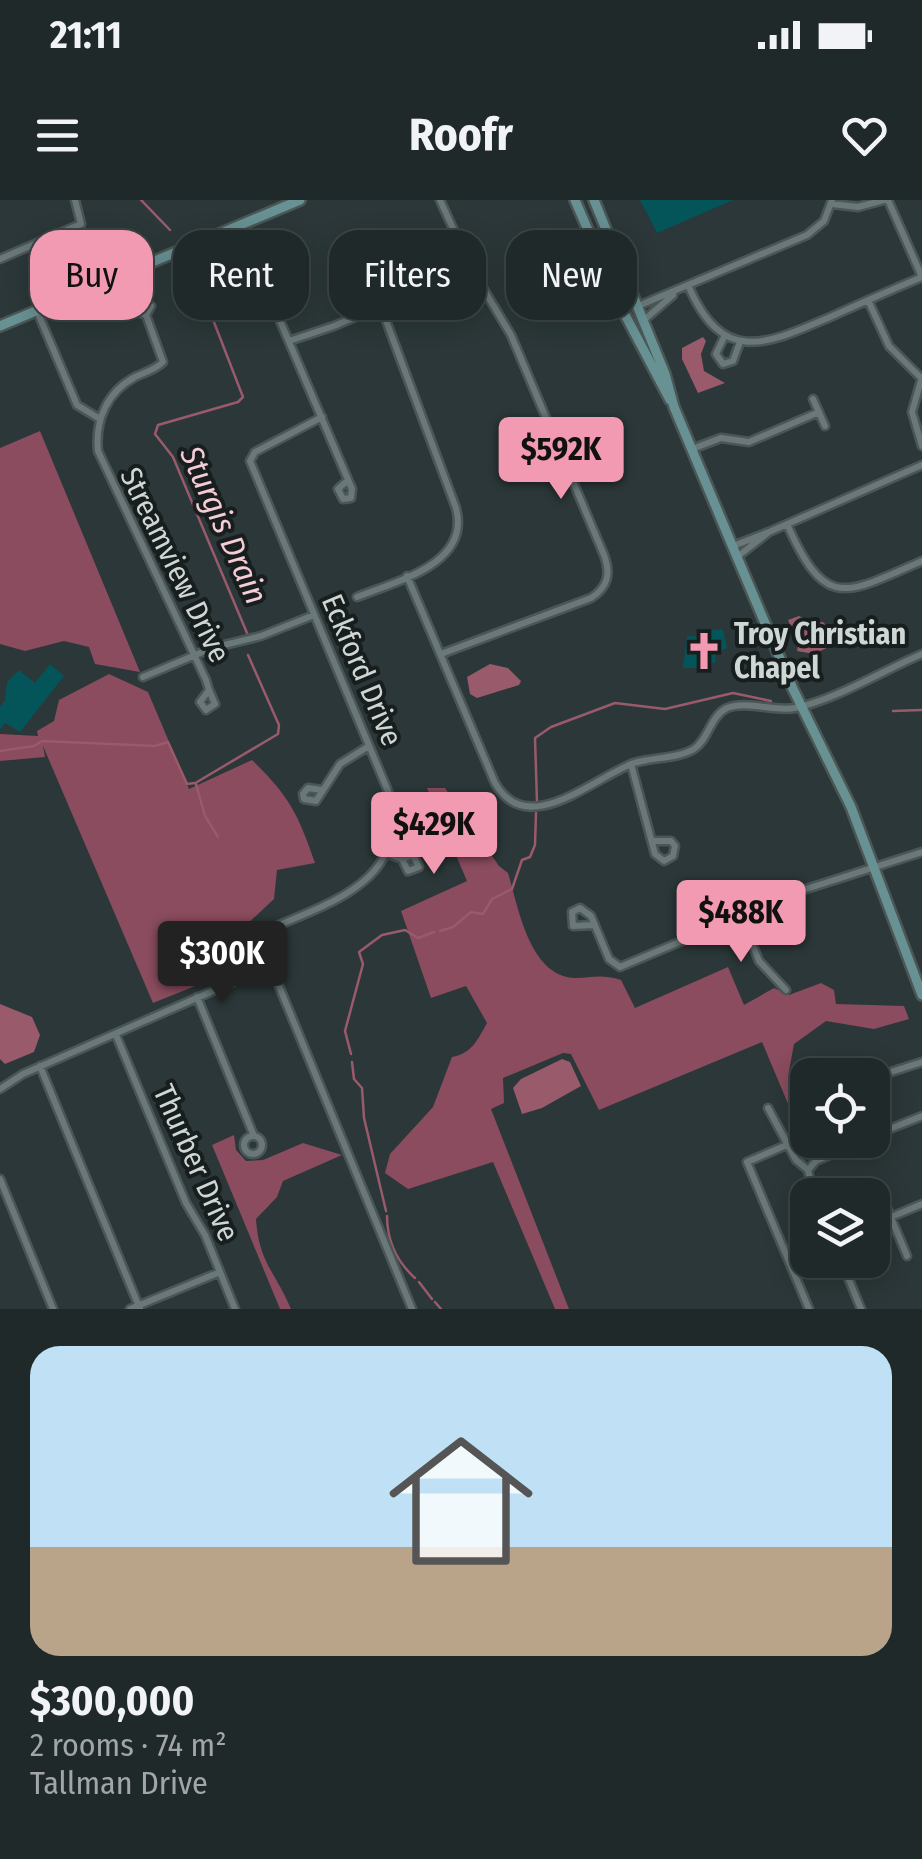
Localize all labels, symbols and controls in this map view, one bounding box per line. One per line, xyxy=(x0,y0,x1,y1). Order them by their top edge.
text: 21:11 xyxy=(50,12,122,58)
icon: menu xyxy=(30,108,85,163)
text: Roofr xyxy=(409,108,513,162)
icon: heart xyxy=(837,108,892,163)
chip: Buy xyxy=(30,230,153,320)
chip: Rent xyxy=(173,230,309,320)
chip: Filters xyxy=(329,230,486,320)
chip: New xyxy=(506,230,637,320)
pin: $592K xyxy=(491,417,631,502)
text: $592K xyxy=(521,430,601,468)
water label: Sturgis Drain xyxy=(172,439,276,610)
street label: Streamview Drive xyxy=(112,462,238,668)
street label: Eckford Drive xyxy=(314,589,410,751)
place label: Troy Christian Chapel xyxy=(734,616,906,686)
church icon: Troy Christian Chapel xyxy=(683,630,725,672)
pin: $429K xyxy=(364,792,504,877)
text: $429K xyxy=(393,805,475,843)
pin: $488K xyxy=(671,880,811,965)
text: $488K xyxy=(699,893,783,931)
pin: $300K xyxy=(152,921,292,1006)
text: $300K xyxy=(180,934,264,972)
map controls xyxy=(790,1058,890,1278)
button: locate xyxy=(790,1058,890,1158)
street label: Thurber Drive xyxy=(145,1079,247,1247)
button: layers xyxy=(790,1178,890,1278)
icon: home xyxy=(371,1411,551,1591)
text: $300,000 xyxy=(30,1676,194,1726)
text: 2 rooms · 74 m² xyxy=(30,1726,227,1764)
text: Tallman Drive xyxy=(30,1764,208,1802)

